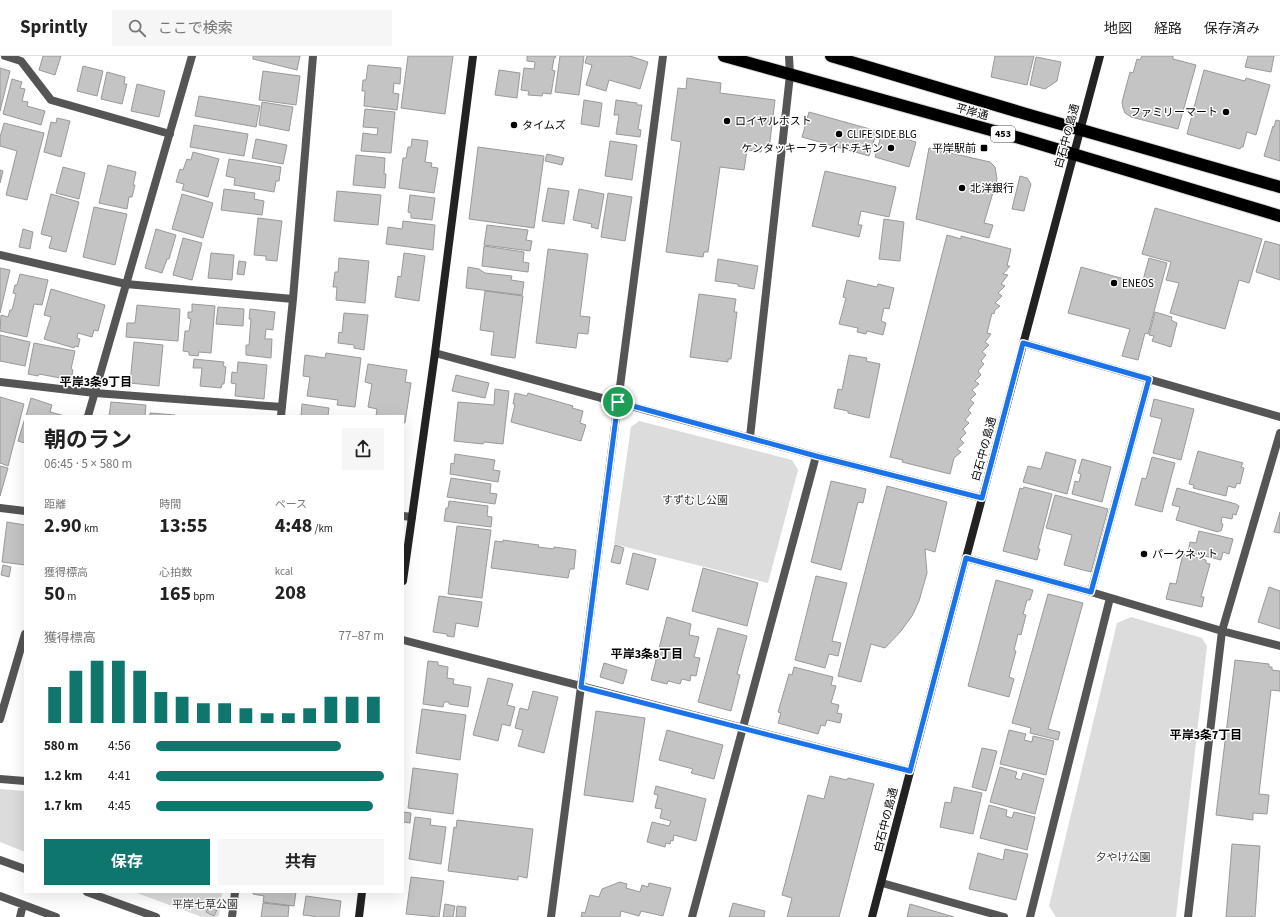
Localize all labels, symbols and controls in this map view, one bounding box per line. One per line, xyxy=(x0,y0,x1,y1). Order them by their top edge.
search box xyxy=(112,10,392,46)
text: Sprintly xyxy=(20,14,88,41)
icon: search xyxy=(126,17,148,39)
text: ここで検索 xyxy=(158,18,233,39)
text: 地図 xyxy=(1104,19,1132,39)
text: 経路 xyxy=(1154,19,1182,39)
text: 保存済み xyxy=(1204,19,1260,39)
street label: 平岸通 xyxy=(954,100,990,124)
street label: 白石中の島通 xyxy=(1051,102,1083,170)
place label: ファミリーマート xyxy=(1130,105,1218,120)
marker: ファミリーマート xyxy=(1221,107,1231,117)
place label: ロイヤルホスト xyxy=(735,114,812,129)
marker: ロイヤルホスト xyxy=(722,116,732,126)
place label: タイムズ xyxy=(522,118,566,133)
marker: タイムズ xyxy=(509,120,519,130)
road number: 453 xyxy=(991,126,1015,142)
place label: CLIFE SIDE BLG xyxy=(847,127,917,142)
marker: CLIFE SIDE BLG xyxy=(834,129,844,139)
place label: ケンタッキーフライドチキン xyxy=(741,141,883,156)
place label: 平岸駅前 xyxy=(932,141,976,156)
marker: ケンタッキーフライドチキン xyxy=(886,143,896,153)
marker: 平岸駅前 xyxy=(979,143,989,153)
place label: 北洋銀行 xyxy=(970,181,1014,196)
marker: 北洋銀行 xyxy=(957,183,967,193)
place label: ENEOS xyxy=(1122,276,1154,291)
marker: ENEOS xyxy=(1109,278,1119,288)
district label: 平岸3条9丁目 xyxy=(60,374,132,391)
pin xyxy=(601,385,635,419)
icon: arrive xyxy=(607,391,629,413)
street label: 白石中の島通 xyxy=(968,415,1000,483)
text: 朝のラン xyxy=(44,424,132,456)
button: share xyxy=(342,428,384,470)
text: 06:45 · 5 × 580 m xyxy=(44,455,132,473)
park label: すずむし公園 xyxy=(662,493,728,508)
text: 距離 xyxy=(44,497,66,512)
text: 時間 xyxy=(159,497,181,512)
text: ペース xyxy=(275,497,307,512)
text: 2.90 xyxy=(44,512,82,540)
text: 13:55 xyxy=(159,512,208,540)
text: 4:48 xyxy=(275,512,312,540)
text: km xyxy=(82,521,98,536)
text: /km xyxy=(312,521,333,536)
place label: パークネット xyxy=(1152,547,1218,562)
marker: パークネット xyxy=(1139,549,1149,559)
text: kcal xyxy=(275,564,293,579)
text: 獲得標高 xyxy=(44,565,88,580)
text: 心拍数 xyxy=(159,565,192,580)
text: 208 xyxy=(275,579,306,607)
text: 50 xyxy=(44,580,65,608)
text: 165 xyxy=(159,580,191,608)
text: m xyxy=(65,589,76,604)
text: bpm xyxy=(191,589,215,604)
text: 77–87 m xyxy=(339,627,384,645)
text: 獲得標高 xyxy=(44,629,96,647)
district label: 平岸3条8丁目 xyxy=(611,646,683,663)
district label: 平岸3条7丁目 xyxy=(1170,727,1242,744)
text: 580 m xyxy=(44,737,78,755)
text: 4:56 xyxy=(108,737,131,755)
text: 1.2 km xyxy=(44,767,83,785)
text: 4:41 xyxy=(108,767,131,785)
street label: 白石中の島通 xyxy=(871,786,901,854)
text: 1.7 km xyxy=(44,797,83,815)
text: 4:45 xyxy=(108,797,131,815)
button: 保存 xyxy=(44,839,210,885)
button: 共有 xyxy=(218,839,384,885)
park label: 夕やけ公園 xyxy=(1096,850,1151,865)
park label: 平岸七草公園 xyxy=(172,897,238,912)

